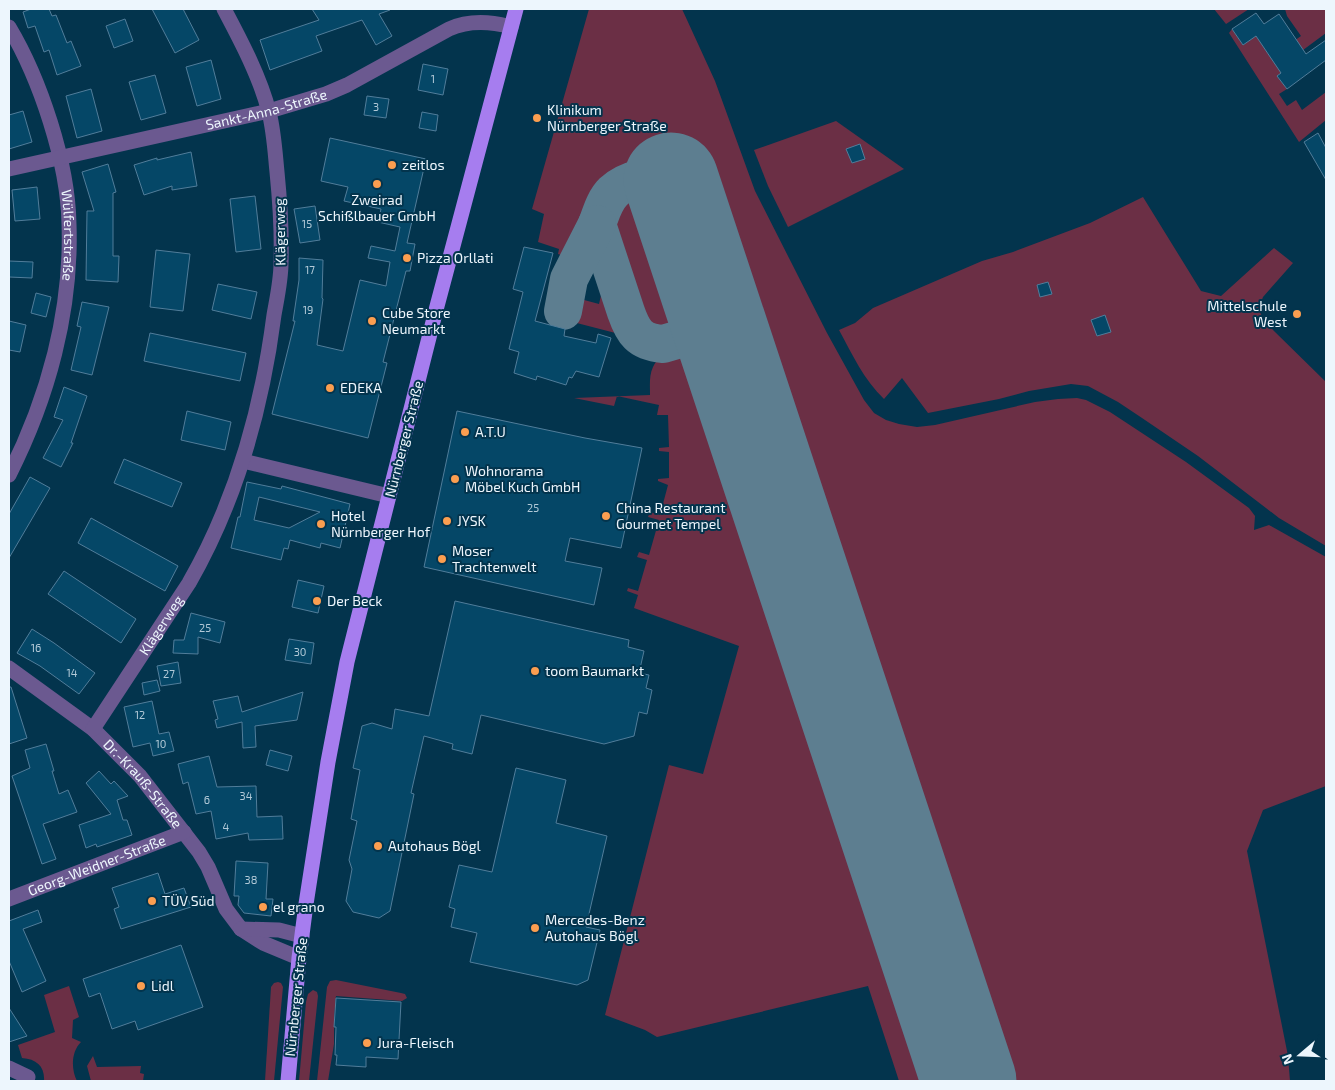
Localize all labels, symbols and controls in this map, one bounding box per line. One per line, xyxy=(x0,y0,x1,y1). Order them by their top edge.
house number: 1 xyxy=(431,72,435,85)
street label: Sankt-Anna-Straße xyxy=(204,85,329,133)
house number: 3 xyxy=(373,100,379,113)
place label: Klinikum Nürnberger Straße xyxy=(547,101,667,134)
marker: Klinikum Nürnberger Straße xyxy=(531,112,543,124)
place label: zeitlos xyxy=(402,156,445,173)
marker: zeitlos xyxy=(386,159,398,171)
marker: Zweirad Schißlbauer GmbH xyxy=(371,178,383,190)
street label: Wülfertstraße xyxy=(58,188,78,282)
place label: Zweirad Schißlbauer GmbH xyxy=(318,191,436,224)
street label: Klägerweg xyxy=(270,198,289,266)
house number: 15 xyxy=(302,217,312,230)
place label: Pizza Orllati xyxy=(417,249,494,266)
marker: Pizza Orllati xyxy=(401,252,413,264)
house number: 17 xyxy=(305,263,315,276)
place label: Mittelschule West xyxy=(1207,297,1287,330)
house number: 19 xyxy=(303,303,313,316)
place label: Cube Store Neumarkt xyxy=(382,304,451,337)
marker: Mittelschule West xyxy=(1291,308,1303,320)
marker: Cube Store Neumarkt xyxy=(366,315,378,327)
place label: EDEKA xyxy=(340,379,382,396)
street label: Nürnberger Straße xyxy=(381,379,426,499)
marker: EDEKA xyxy=(324,382,336,394)
place label: A.T.U xyxy=(475,423,506,440)
marker: A.T.U xyxy=(459,426,471,438)
place label: Wohnorama Möbel Kuch GmbH xyxy=(465,462,580,495)
marker: Wohnorama Möbel Kuch GmbH xyxy=(449,473,461,485)
place label: China Restaurant Gourmet Tempel xyxy=(616,499,726,532)
house number: 25 xyxy=(527,501,539,514)
place label: Hotel Nürnberger Hof xyxy=(331,507,431,540)
marker: China Restaurant Gourmet Tempel xyxy=(600,510,612,522)
place label: JYSK xyxy=(457,512,487,529)
marker: JYSK xyxy=(441,515,453,527)
marker: Hotel Nürnberger Hof xyxy=(315,518,327,530)
place label: Moser Trachtenwelt xyxy=(452,542,537,575)
marker: Moser Trachtenwelt xyxy=(436,553,448,565)
street label: Klägerweg xyxy=(135,592,187,658)
place label: Der Beck xyxy=(327,592,382,609)
marker: Der Beck xyxy=(311,595,323,607)
house number: 25 xyxy=(199,621,211,634)
house number: 16 xyxy=(31,641,41,654)
house number: 30 xyxy=(294,645,306,658)
place label: toom Baumarkt xyxy=(545,662,644,679)
marker: toom Baumarkt xyxy=(529,665,541,677)
house number: 14 xyxy=(66,666,78,679)
house number: 27 xyxy=(163,667,175,680)
house number: 12 xyxy=(135,708,145,721)
street label: Dr.-Krauß-Straße xyxy=(100,735,186,831)
house number: 10 xyxy=(155,737,167,750)
house number: 34 xyxy=(240,789,253,802)
house number: 6 xyxy=(204,793,210,806)
house number: 4 xyxy=(223,820,230,833)
street label: Georg-Weidner-Straße xyxy=(25,831,168,899)
place label: Autohaus Bögl xyxy=(388,837,481,854)
marker: Autohaus Bögl xyxy=(372,840,384,852)
house number: 38 xyxy=(245,873,257,886)
place label: TÜV Süd xyxy=(162,892,215,909)
marker: TÜV Süd xyxy=(146,895,158,907)
place label: el grano xyxy=(273,898,325,915)
marker: el grano xyxy=(257,901,269,913)
place label: Mercedes-Benz Autohaus Bögl xyxy=(545,911,645,944)
marker: Mercedes-Benz Autohaus Bögl xyxy=(529,922,541,934)
street label: Nürnberger Straße xyxy=(281,937,310,1057)
place label: Lidl xyxy=(151,977,175,994)
marker: Lidl xyxy=(135,980,147,992)
north arrow xyxy=(1275,1030,1325,1080)
place label: Jura-Fleisch xyxy=(377,1034,454,1051)
marker: Jura-Fleisch xyxy=(361,1037,373,1049)
text: N xyxy=(1278,1052,1297,1067)

